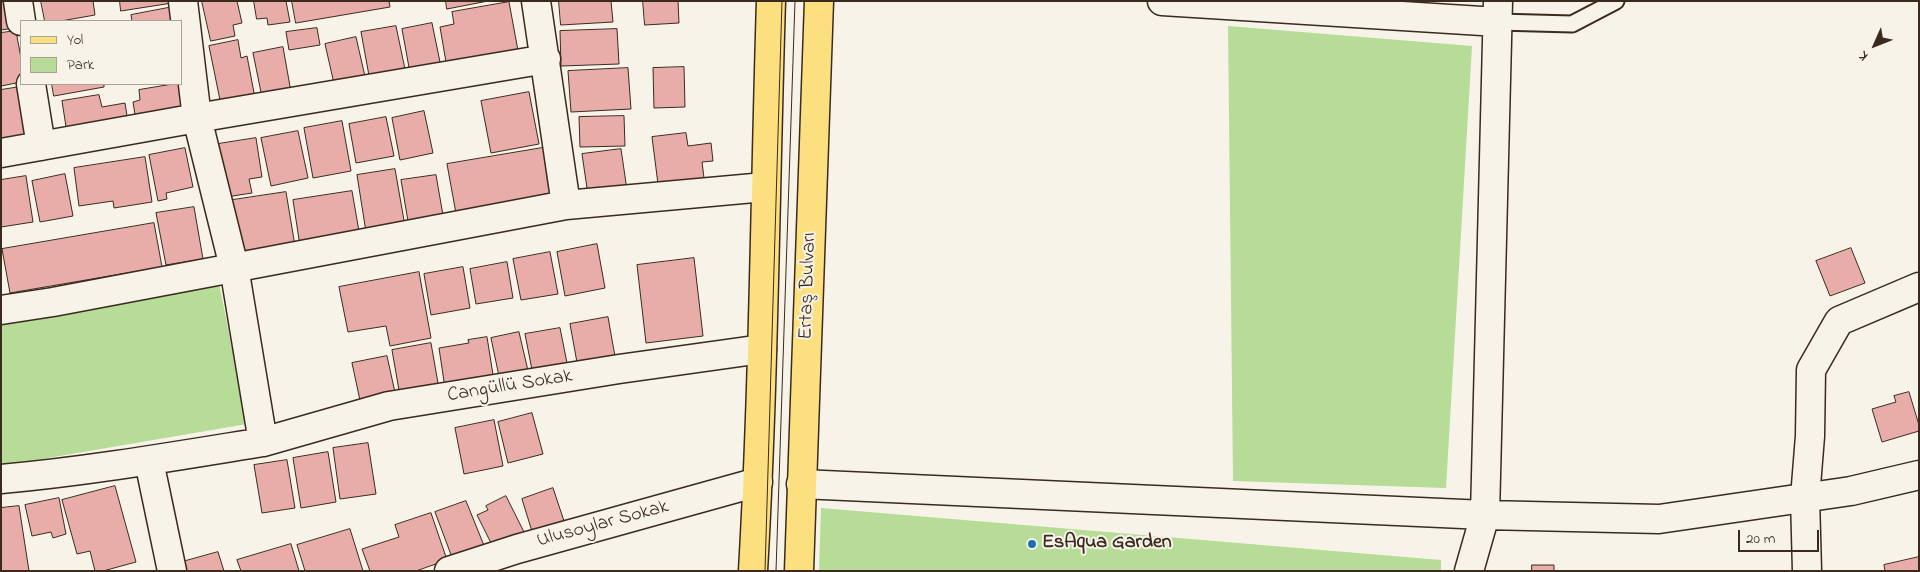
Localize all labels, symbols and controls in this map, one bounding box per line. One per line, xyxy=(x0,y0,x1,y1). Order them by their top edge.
legend xyxy=(20,20,182,85)
north arrow xyxy=(1850,20,1900,70)
text: Yol xyxy=(67,29,83,51)
text: K xyxy=(1854,46,1874,66)
text: Park xyxy=(67,54,94,76)
street label: Ertaş Bulvarı xyxy=(795,232,823,340)
street label: Cangüllü Sokak xyxy=(446,365,574,409)
street label: Ulusoylar Sokak xyxy=(535,496,671,554)
scale bar xyxy=(1740,520,1821,552)
text: 20 m xyxy=(1746,528,1775,550)
place label: EsAqua Garden xyxy=(1042,532,1172,556)
marker: EsAqua Garden xyxy=(1026,538,1038,550)

